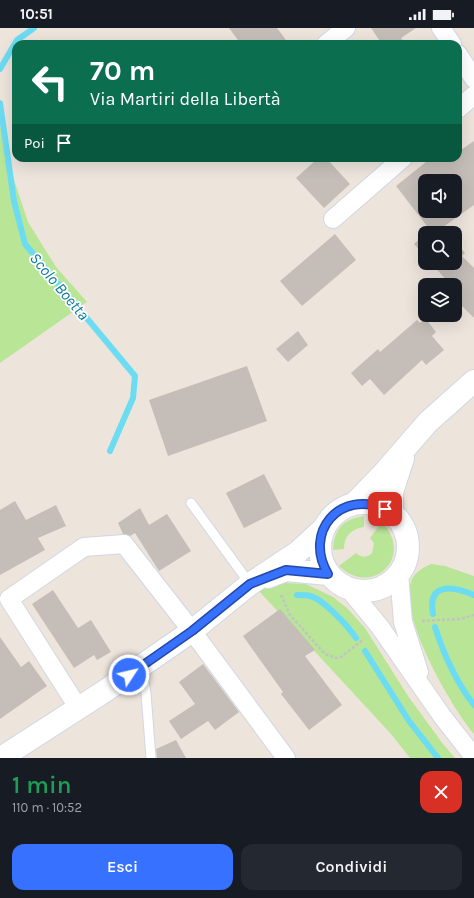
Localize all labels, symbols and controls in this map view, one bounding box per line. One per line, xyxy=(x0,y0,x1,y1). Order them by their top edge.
text: 10:51 xyxy=(20,5,53,23)
text: 70 m xyxy=(90,54,155,87)
icon: left xyxy=(24,56,76,108)
text: Via Martiri della Libertà xyxy=(90,88,281,110)
icon: arrive xyxy=(53,132,75,154)
text: Poi xyxy=(24,134,45,152)
map controls xyxy=(418,174,462,322)
button: sound xyxy=(418,174,462,218)
button: search xyxy=(418,226,462,270)
water label: Scolo Boetta xyxy=(26,249,93,324)
button: layers xyxy=(418,278,462,322)
pin xyxy=(368,492,402,526)
icon: arrive xyxy=(374,498,396,520)
position arrow xyxy=(108,654,150,696)
text: 1 min xyxy=(12,771,72,799)
button: close xyxy=(420,771,462,813)
text: 110 m · 10:52 xyxy=(12,800,82,815)
button: Esci xyxy=(12,844,233,890)
button: Condividi xyxy=(241,844,462,890)

